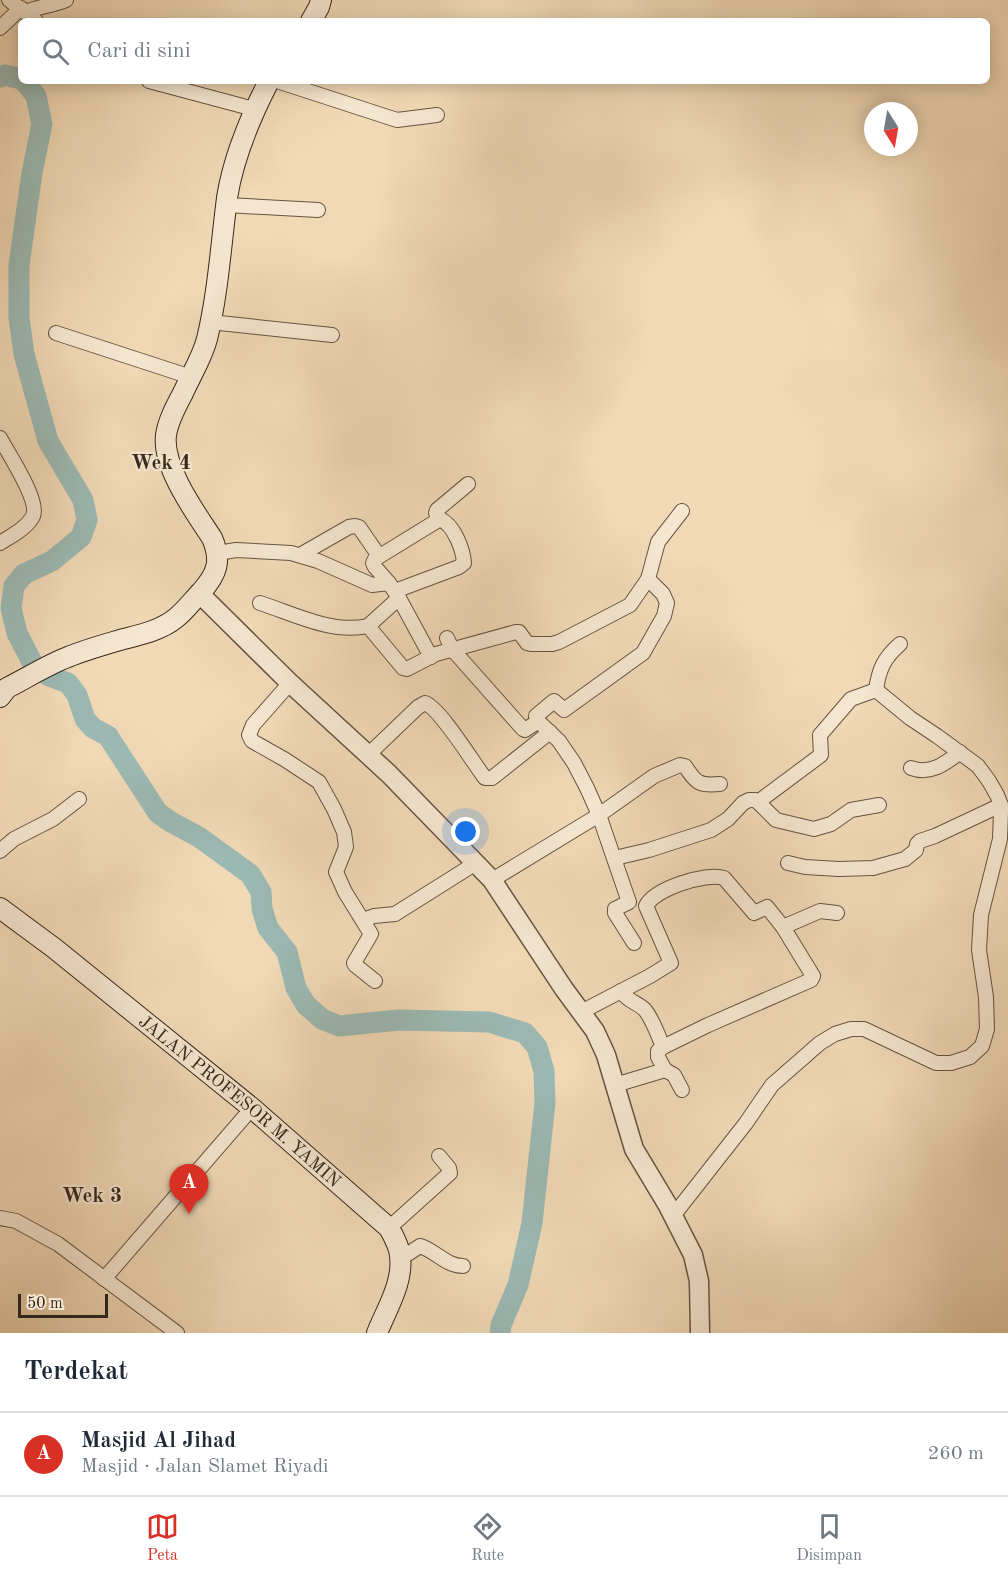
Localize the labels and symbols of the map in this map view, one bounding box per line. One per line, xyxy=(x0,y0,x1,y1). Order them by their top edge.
north arrow xyxy=(864,102,918,156)
district label: Wek 4 xyxy=(131,453,191,474)
your location xyxy=(451,817,480,846)
street label: JALAN PROFESOR M. YAMIN xyxy=(134,1010,344,1192)
pin: A xyxy=(170,1164,208,1214)
district label: Wek 3 xyxy=(62,1186,122,1207)
scale bar xyxy=(18,1291,108,1318)

